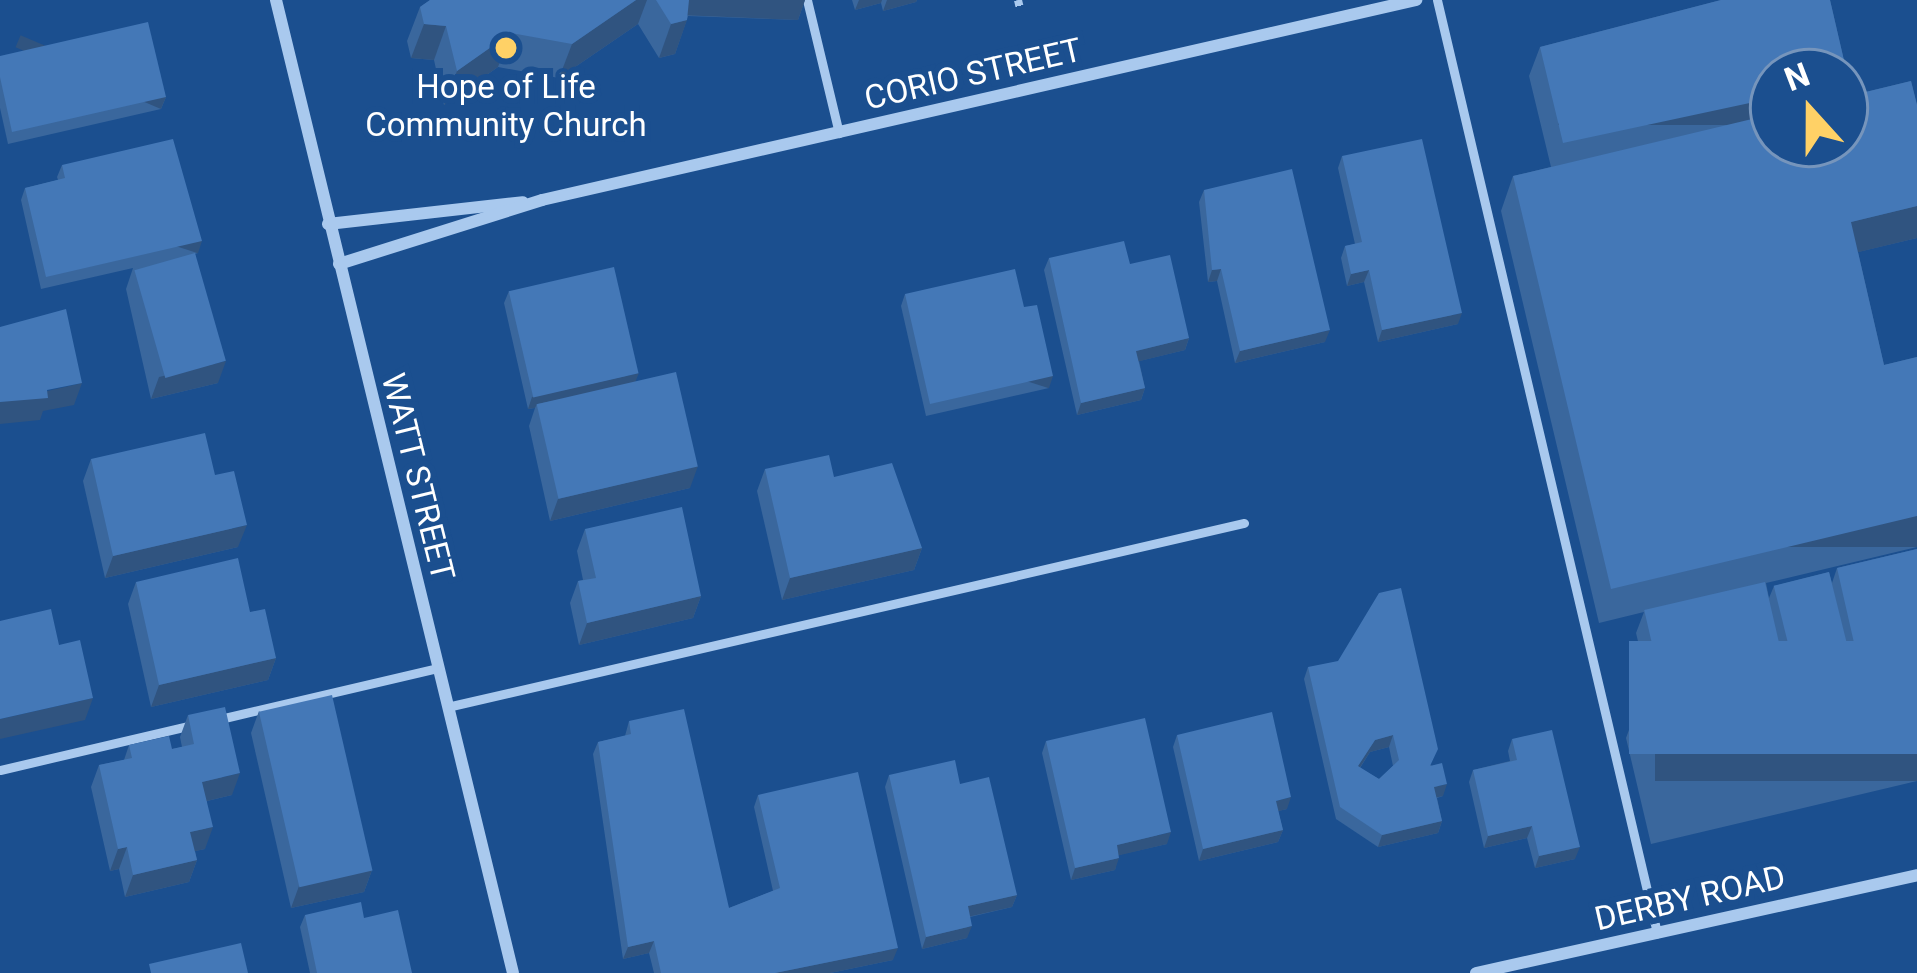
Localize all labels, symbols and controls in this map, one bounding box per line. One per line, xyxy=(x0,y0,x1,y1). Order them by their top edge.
street label: CORIO STREET xyxy=(861,30,1085,118)
marker: Hope of Life Community Church xyxy=(493,35,519,61)
north arrow xyxy=(1749,48,1869,168)
text: N xyxy=(1779,54,1815,99)
place label: Hope of Life Community Church xyxy=(365,67,647,145)
street label: WATT STREET xyxy=(373,369,463,585)
street label: DERBY ROAD xyxy=(1591,857,1789,939)

